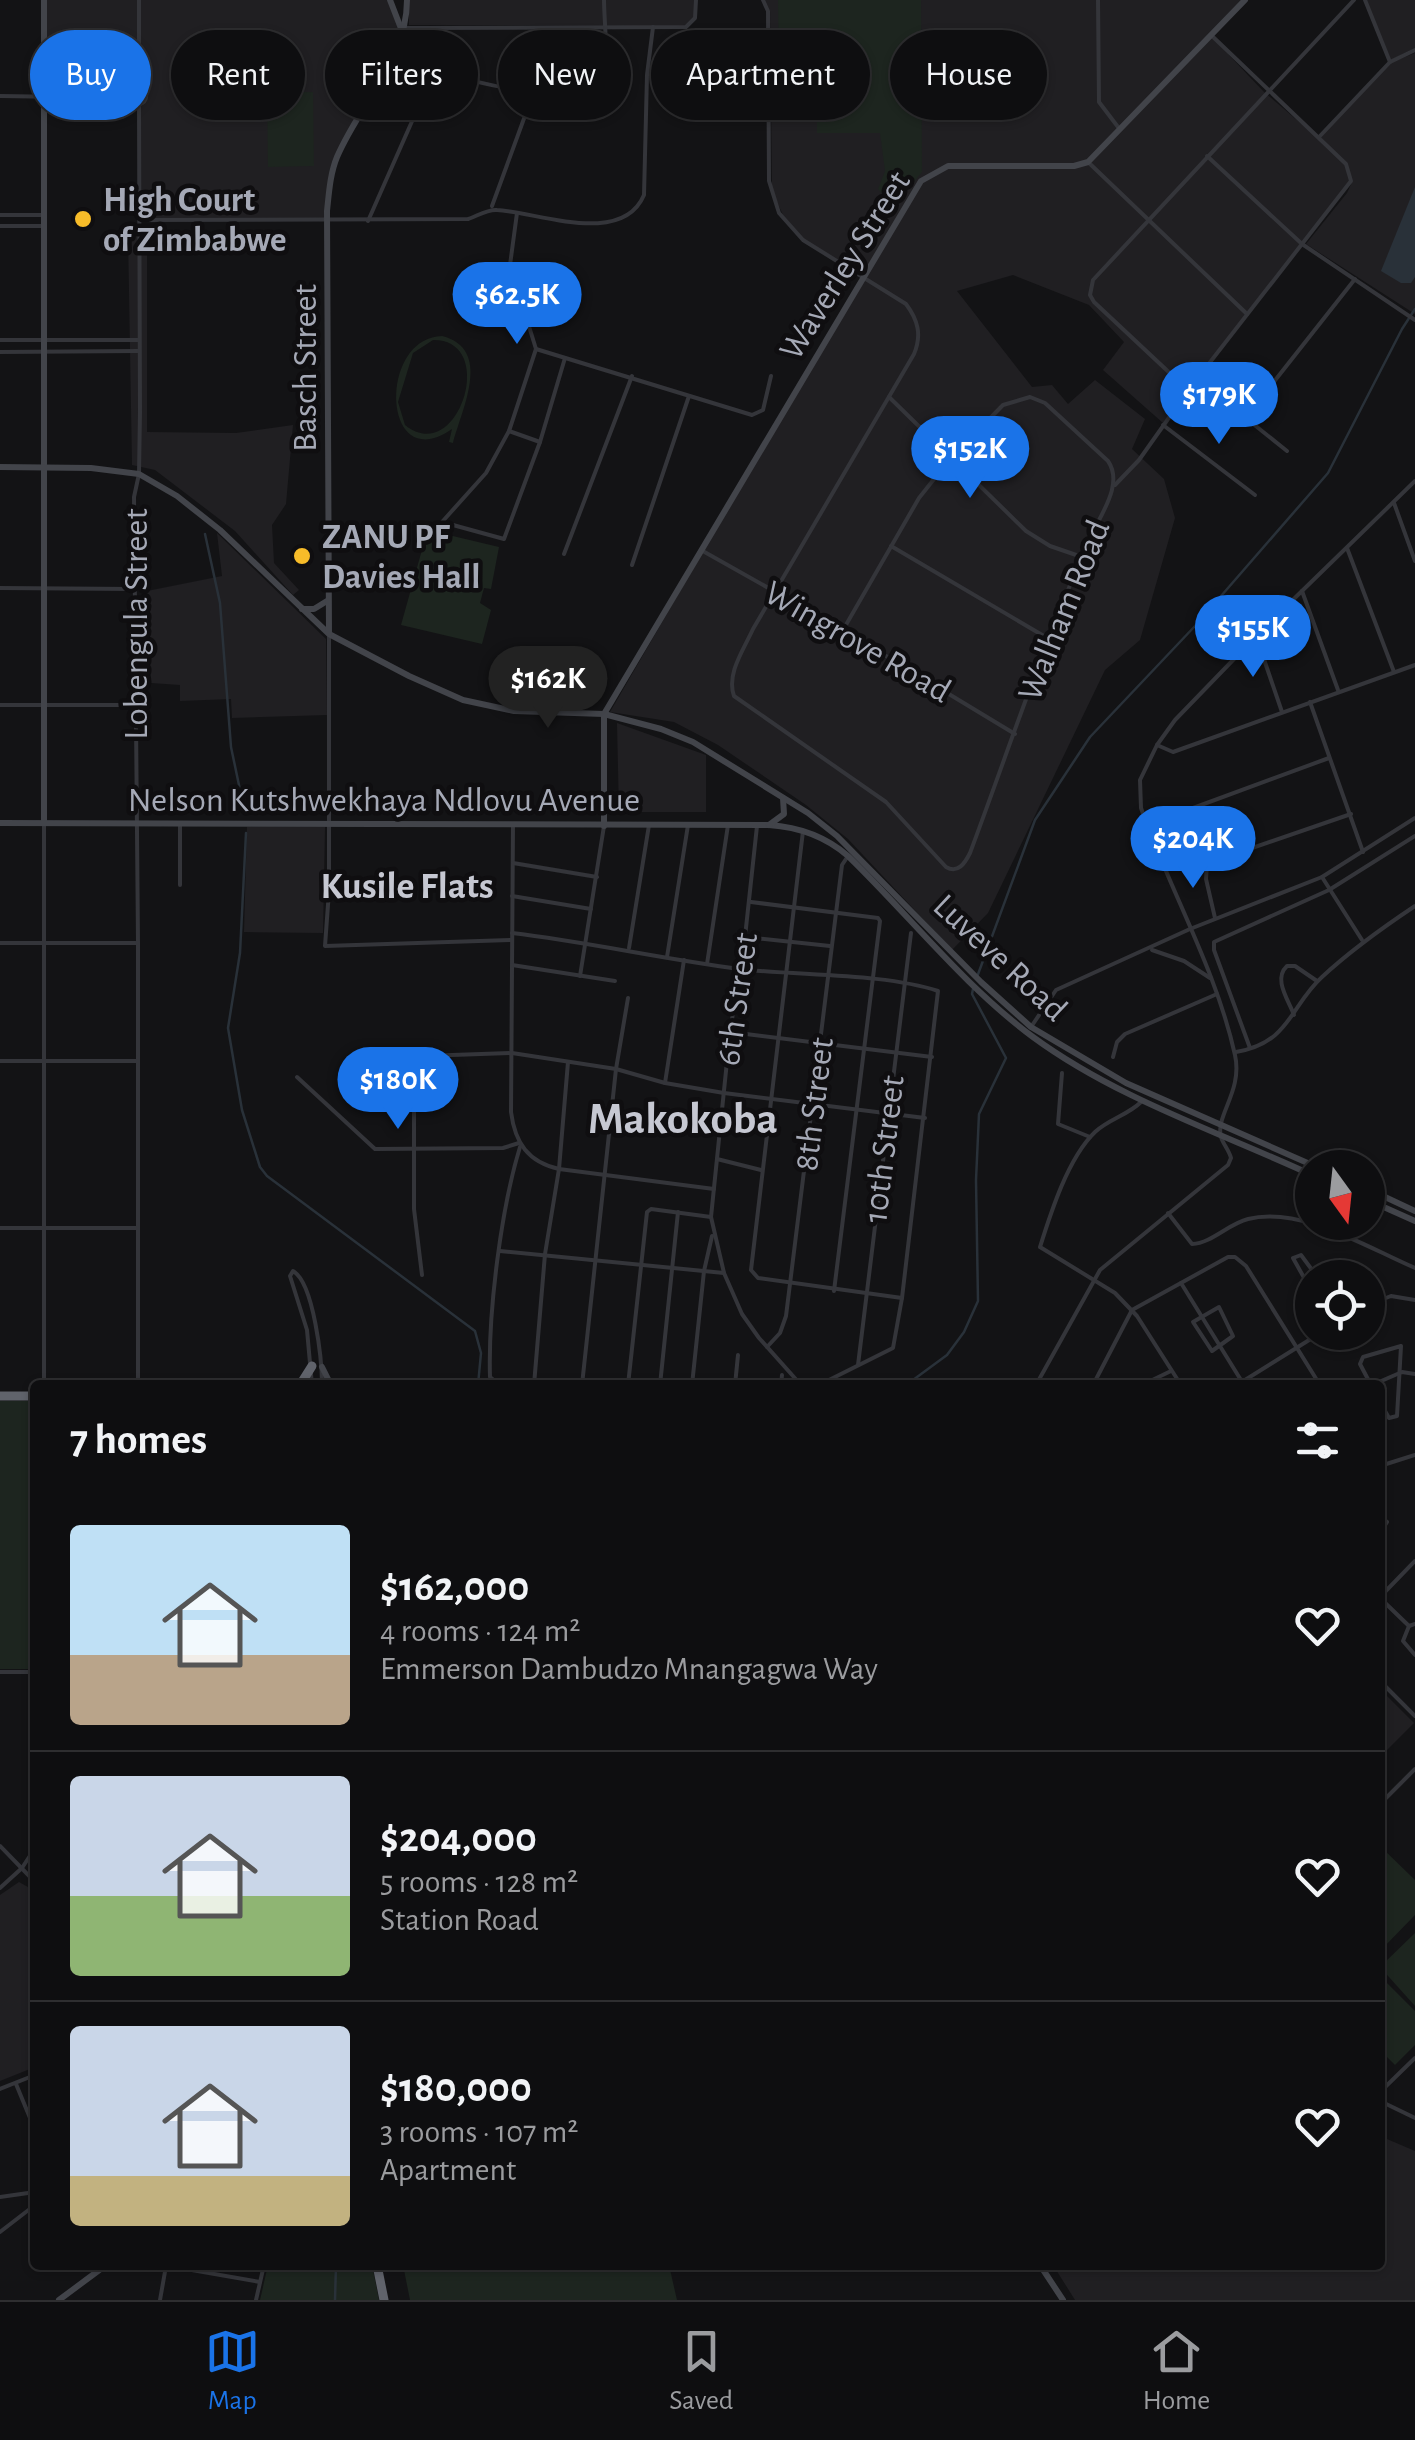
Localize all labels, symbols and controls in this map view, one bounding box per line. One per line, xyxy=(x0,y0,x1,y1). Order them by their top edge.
chip: Buy xyxy=(30,30,151,120)
chip: Rent xyxy=(171,30,305,120)
chip: Filters xyxy=(325,30,478,120)
chip: New xyxy=(498,30,631,120)
chip: Apartment xyxy=(651,30,870,120)
chip: House xyxy=(890,30,1047,120)
street label: Waverley Street xyxy=(774,165,917,366)
place label: High Court of Zimbabwe xyxy=(103,183,286,258)
marker: High Court of Zimbabwe xyxy=(72,208,94,230)
pin: $62.5K xyxy=(436,262,598,347)
text: $62.5K xyxy=(475,278,559,310)
street label: Basch Street xyxy=(288,284,323,452)
pin: $179K xyxy=(1149,362,1289,447)
text: $179K xyxy=(1182,378,1256,410)
pin: $152K xyxy=(900,416,1040,501)
text: $152K xyxy=(933,432,1007,464)
street label: Lobengula Street xyxy=(119,508,154,740)
street label: Walham Road xyxy=(1012,515,1117,706)
place label: ZANU PF Davies Hall xyxy=(322,520,480,595)
marker: ZANU PF Davies Hall xyxy=(291,545,313,567)
street label: Wingrove Road xyxy=(758,575,956,710)
pin: $155K xyxy=(1183,595,1323,680)
text: $155K xyxy=(1217,611,1289,643)
pin: $162K xyxy=(478,646,618,731)
text: $162K xyxy=(510,662,586,694)
street label: Nelson Kutshwekhaya Ndlovu Avenue xyxy=(128,783,640,818)
pin: $204K xyxy=(1123,806,1263,891)
text: $204K xyxy=(1153,822,1233,854)
district label: Kusile Flats xyxy=(321,868,493,906)
street label: Luveve Road xyxy=(927,888,1073,1028)
street label: 6th Street xyxy=(711,930,764,1068)
street label: 8th Street xyxy=(789,1035,840,1173)
pin: $180K xyxy=(328,1047,468,1132)
text: $180K xyxy=(359,1063,437,1095)
street label: 10th Street xyxy=(858,1074,911,1225)
district label: Makokoba xyxy=(588,1097,778,1142)
north arrow xyxy=(1295,1150,1385,1240)
map controls xyxy=(1295,1150,1385,1350)
button: locate xyxy=(1295,1260,1385,1350)
icon: filters xyxy=(1290,1413,1345,1468)
text: 7 homes xyxy=(70,1419,207,1461)
icon: home xyxy=(150,1565,270,1685)
text: $162,000 xyxy=(380,1566,529,1608)
icon: heart xyxy=(1290,1598,1345,1653)
text: 4 rooms · 124 m² xyxy=(380,1615,580,1647)
text: Emmerson Dambudzo Mnangagwa Way xyxy=(380,1653,878,1685)
icon: home xyxy=(150,1816,270,1936)
text: $204,000 xyxy=(380,1817,537,1859)
icon: heart xyxy=(1290,1849,1345,1904)
text: 5 rooms · 128 m² xyxy=(380,1866,578,1898)
text: Station Road xyxy=(380,1904,539,1936)
icon: home xyxy=(150,2066,270,2186)
text: $180,000 xyxy=(380,2067,532,2109)
icon: heart xyxy=(1290,2099,1345,2154)
text: 3 rooms · 107 m² xyxy=(380,2116,579,2148)
text: Apartment xyxy=(380,2154,516,2186)
tab: Map xyxy=(205,2324,260,2418)
tab: Saved xyxy=(669,2324,733,2418)
tab: Home xyxy=(1143,2324,1210,2418)

